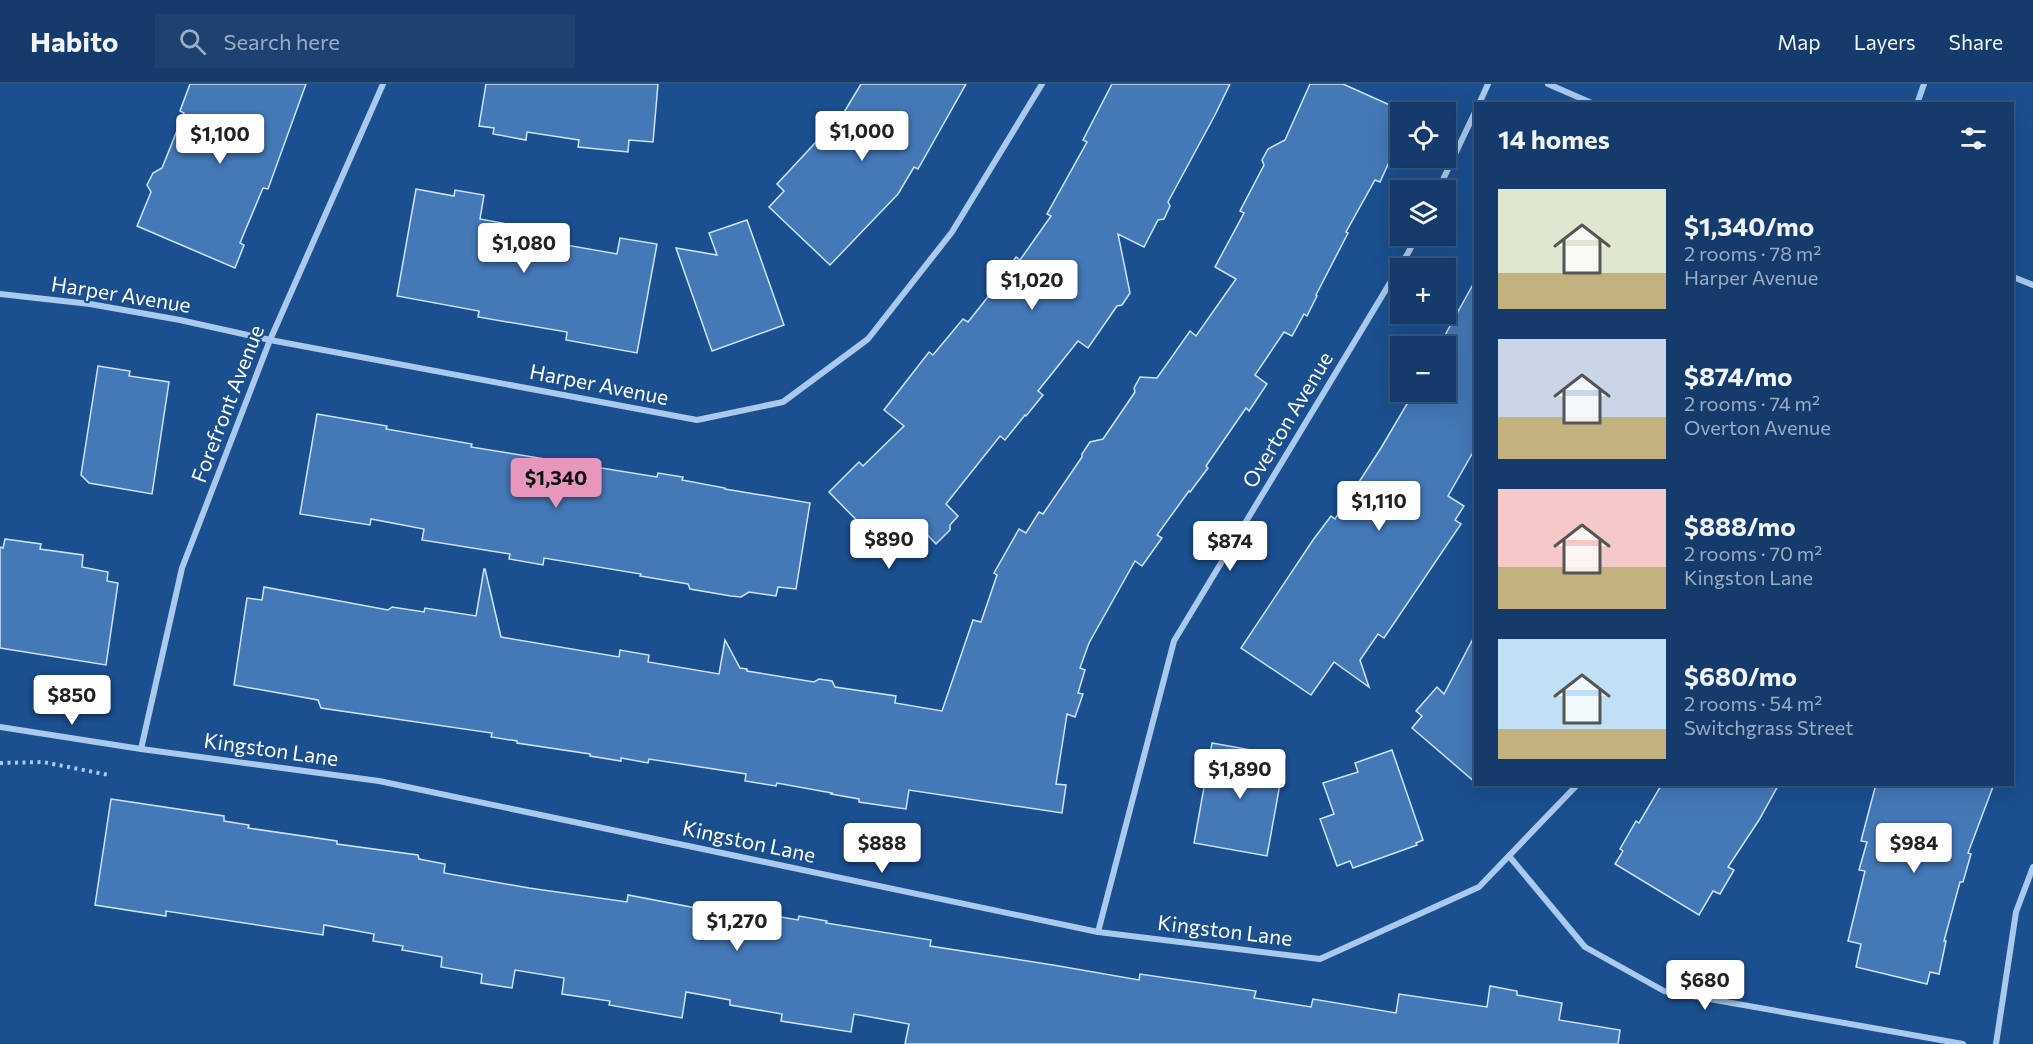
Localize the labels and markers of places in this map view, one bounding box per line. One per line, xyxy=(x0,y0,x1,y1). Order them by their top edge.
pin: $1,000 xyxy=(813,111,911,162)
pin: $1,100 xyxy=(171,114,269,165)
pin: $1,080 xyxy=(475,223,573,274)
pin: $1,020 xyxy=(983,260,1081,311)
pin: $1,340 xyxy=(507,458,605,509)
pin: $1,110 xyxy=(1330,481,1428,532)
pin: $890 xyxy=(853,519,925,570)
pin: $874 xyxy=(1194,521,1266,572)
pin: $850 xyxy=(36,675,108,726)
pin: $1,890 xyxy=(1191,749,1289,800)
pin: $888 xyxy=(846,823,918,874)
pin: $984 xyxy=(1878,823,1950,874)
pin: $1,270 xyxy=(688,901,786,952)
pin: $680 xyxy=(1669,960,1741,1011)

